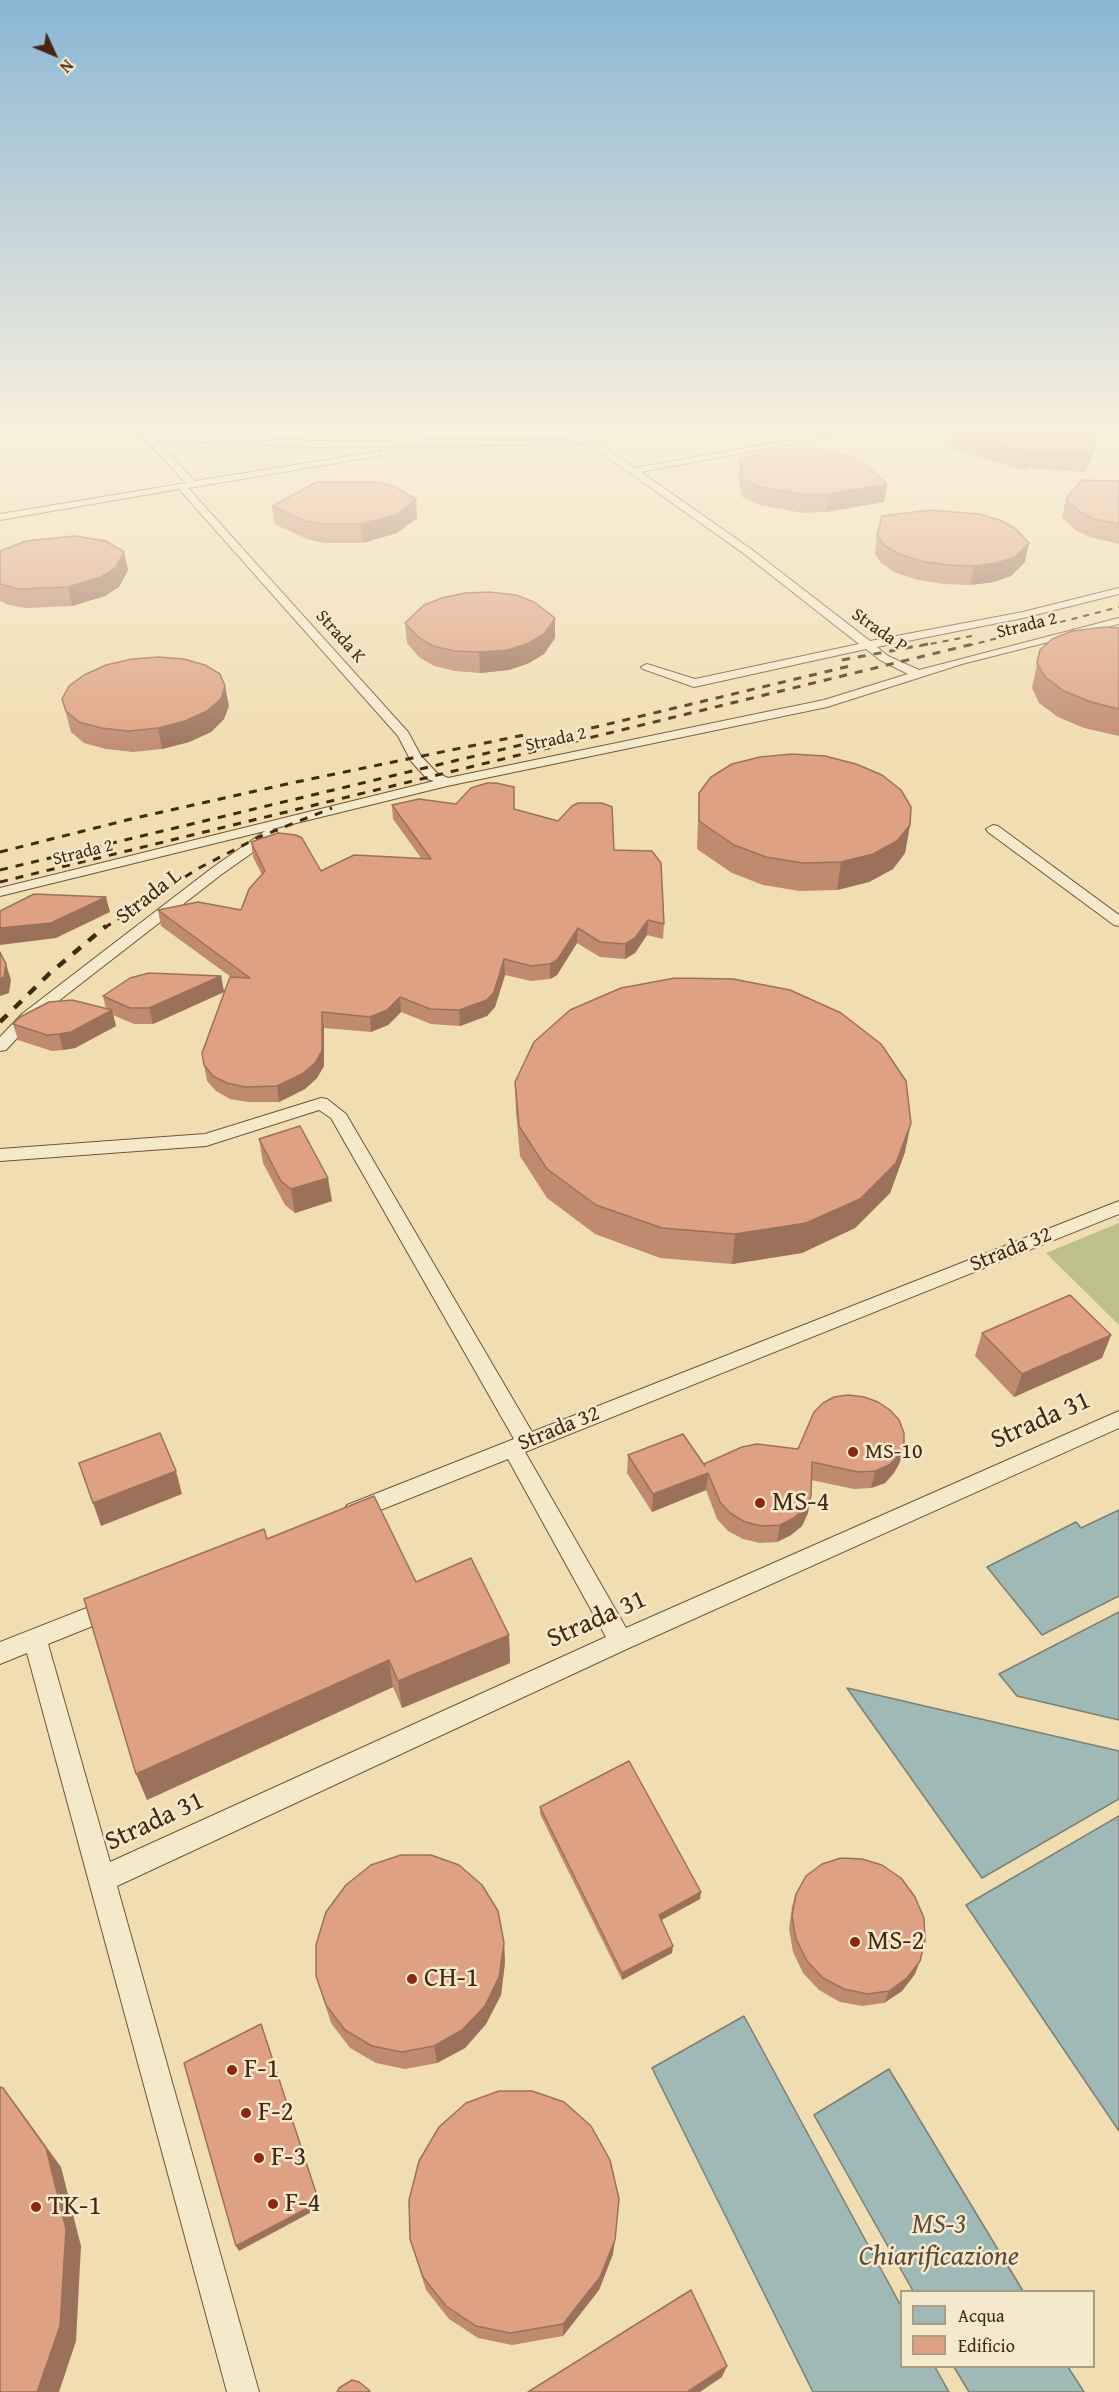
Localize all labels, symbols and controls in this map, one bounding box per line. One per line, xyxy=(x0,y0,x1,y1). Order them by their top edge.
north arrow xyxy=(24,24,84,84)
text: N xyxy=(55,54,79,79)
street label: Strada P xyxy=(847,604,911,658)
street label: Strada K xyxy=(311,606,369,668)
street label: Strada 2 xyxy=(994,608,1060,644)
street label: Strada 2 xyxy=(524,723,588,757)
street label: Strada 2 xyxy=(50,835,116,871)
street label: Strada L xyxy=(111,863,187,931)
street label: Strada 32 xyxy=(966,1222,1056,1278)
street label: Strada 31 xyxy=(986,1385,1096,1457)
street label: Strada 32 xyxy=(514,1401,604,1457)
place label: MS-10 xyxy=(865,1439,923,1465)
marker: MS-10 xyxy=(846,1445,860,1459)
place label: MS-4 xyxy=(772,1487,830,1519)
marker: MS-4 xyxy=(753,1496,767,1510)
street label: Strada 31 xyxy=(542,1584,652,1656)
street label: Strada 31 xyxy=(100,1785,210,1859)
place label: MS-2 xyxy=(867,1926,925,1958)
marker: MS-2 xyxy=(848,1935,862,1949)
place label: CH-1 xyxy=(424,1963,479,1995)
marker: CH-1 xyxy=(405,1972,419,1986)
place label: F-1 xyxy=(244,2054,279,2086)
marker: F-1 xyxy=(225,2063,239,2077)
place label: F-2 xyxy=(258,2097,293,2129)
marker: F-2 xyxy=(239,2106,253,2120)
place label: F-3 xyxy=(271,2142,306,2174)
marker: F-3 xyxy=(252,2151,266,2165)
place label: F-4 xyxy=(285,2188,320,2220)
place label: TK-1 xyxy=(48,2191,101,2223)
marker: F-4 xyxy=(266,2197,280,2211)
marker: TK-1 xyxy=(29,2200,43,2214)
water label: MS-3 Chiarificazione xyxy=(859,2209,1019,2275)
legend xyxy=(900,2290,1095,2368)
text: Acqua xyxy=(958,2302,1005,2329)
text: Edificio xyxy=(958,2332,1015,2359)

